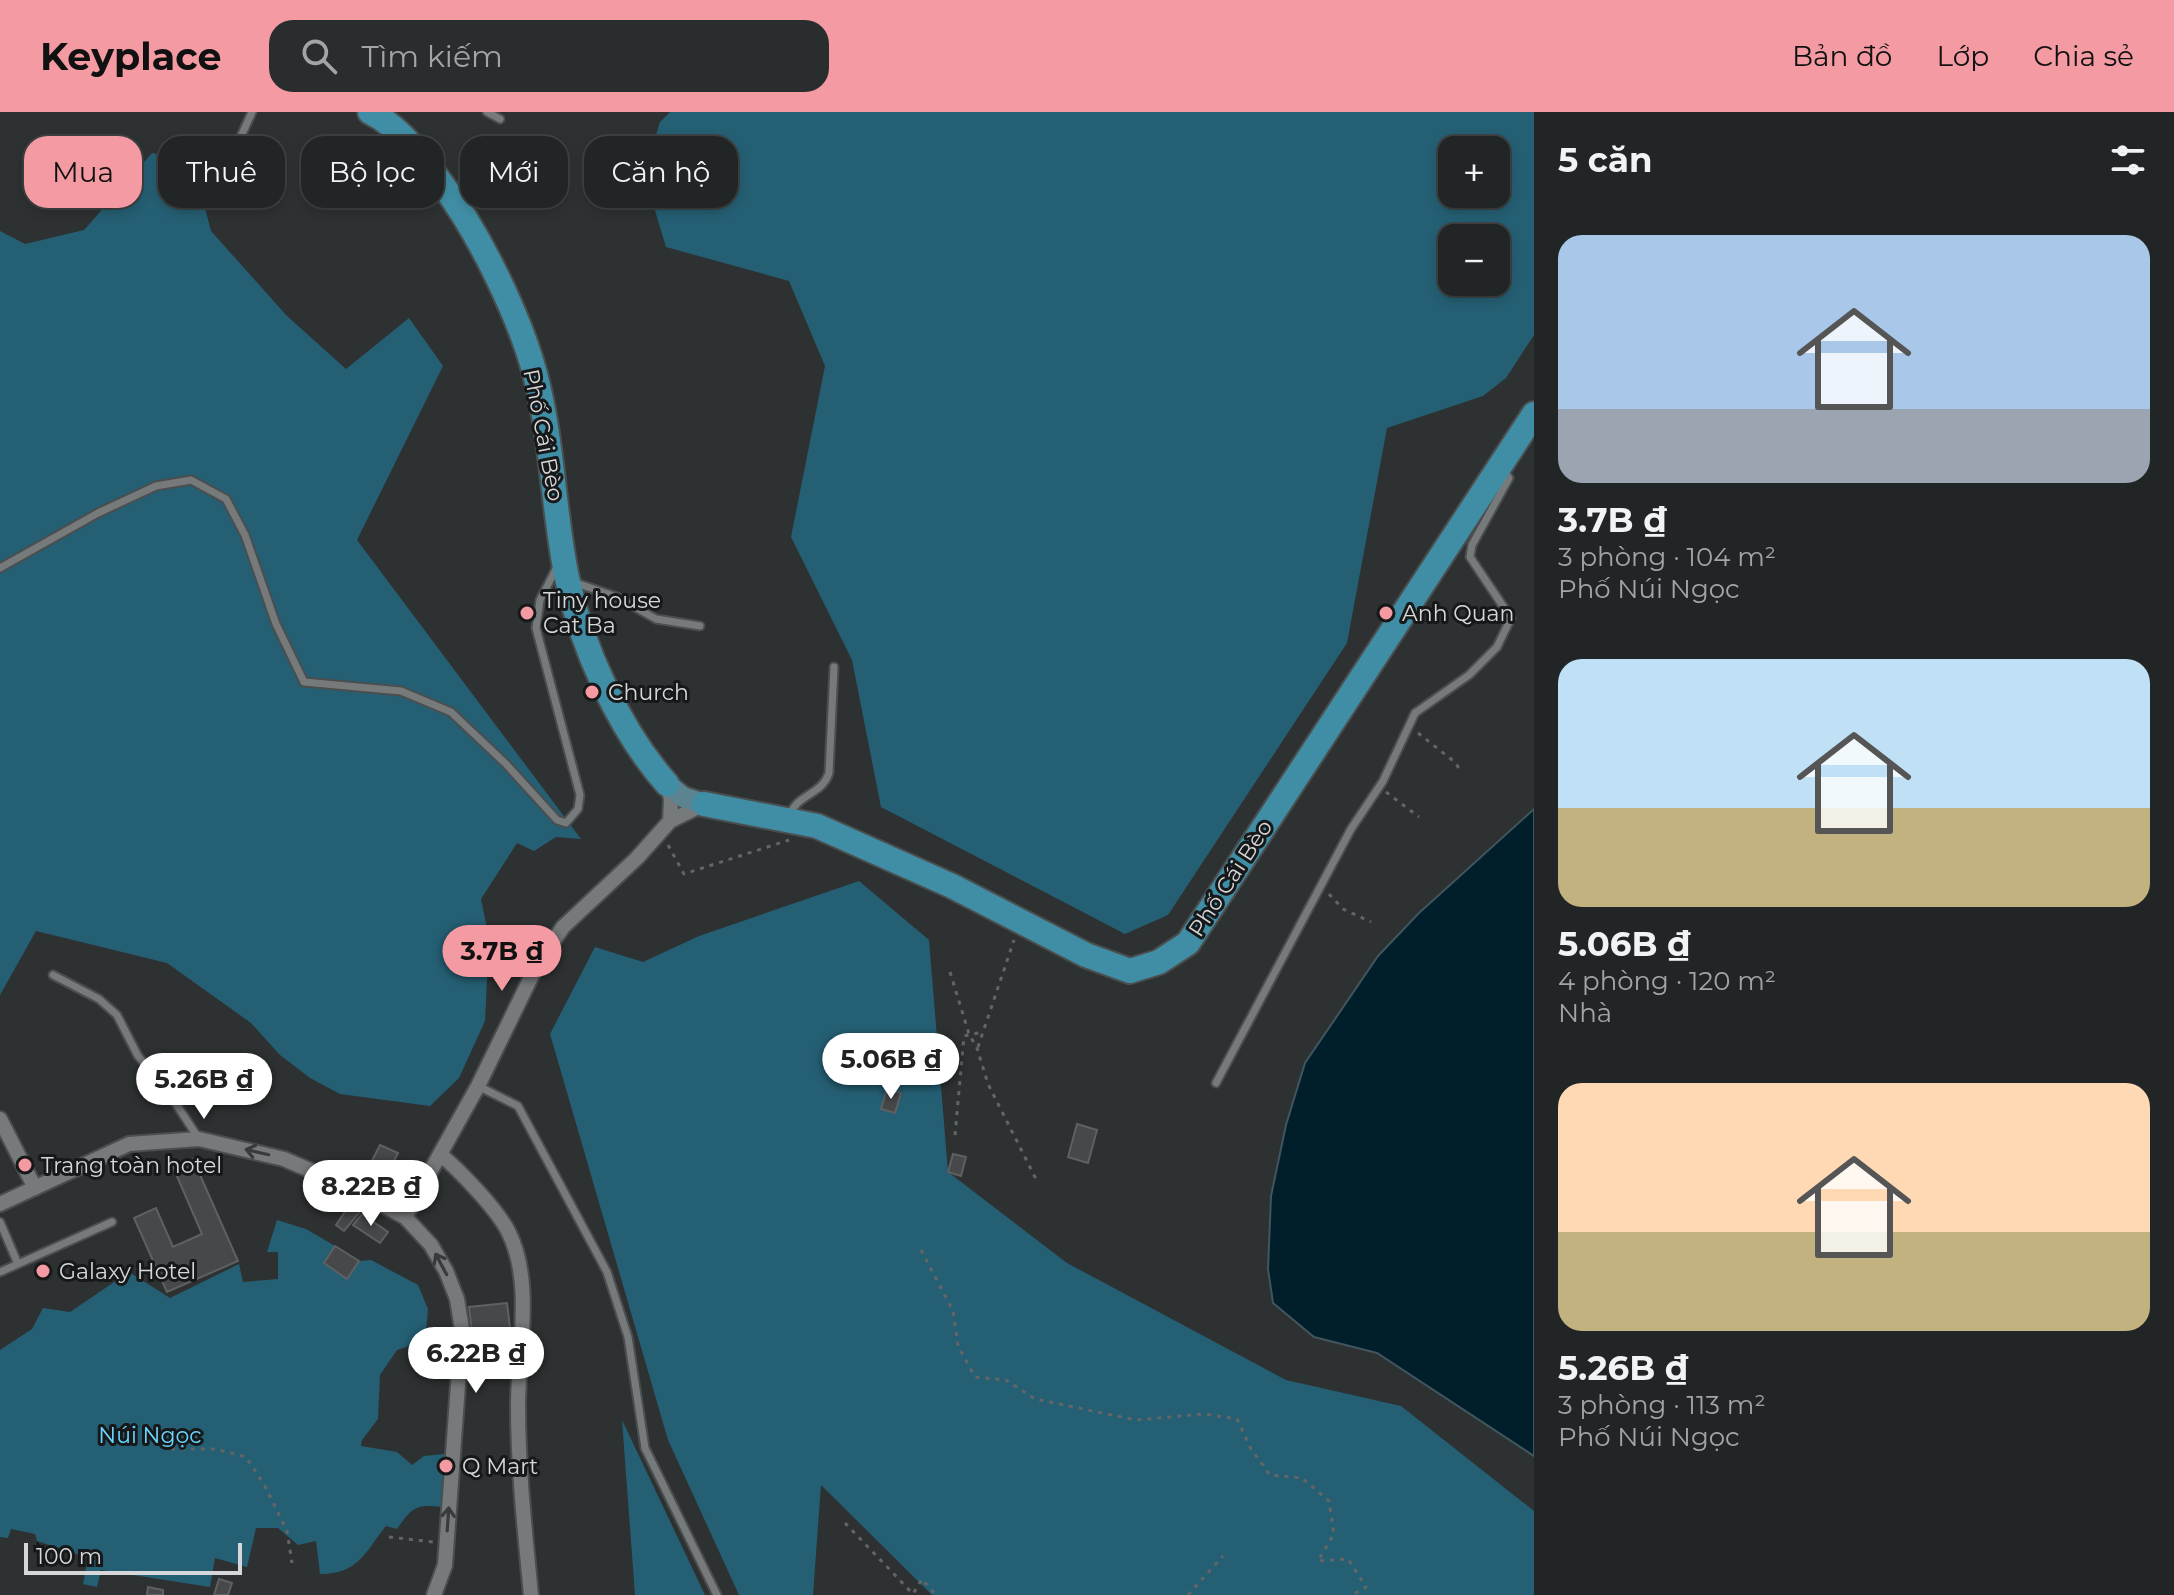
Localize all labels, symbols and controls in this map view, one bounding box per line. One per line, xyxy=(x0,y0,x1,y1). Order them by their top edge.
search box xyxy=(269,20,829,92)
text: Keyplace xyxy=(40,33,221,80)
icon: search xyxy=(297,34,341,78)
text: Tìm kiếm xyxy=(361,38,503,75)
text: Bản đồ xyxy=(1792,39,1892,73)
text: Lớp xyxy=(1936,39,1989,73)
text: Chia sẻ xyxy=(2033,39,2134,73)
chip: Mua xyxy=(24,136,142,208)
chip: Thuê xyxy=(158,136,285,208)
chip: Bộ lọc xyxy=(301,136,444,208)
chip: Mới xyxy=(460,136,568,208)
chip: Căn hộ xyxy=(584,136,738,208)
map controls xyxy=(1438,136,1510,296)
button: + xyxy=(1438,136,1510,208)
icon: filters xyxy=(2106,138,2150,182)
text: 5 căn xyxy=(1558,139,1652,181)
button: − xyxy=(1438,224,1510,296)
icon: home xyxy=(1782,287,1926,431)
street label: Phố Cái Bèo xyxy=(517,367,570,503)
text: 3.7B ₫ xyxy=(1558,499,1667,541)
text: 3 phòng · 104 m² xyxy=(1558,541,1776,573)
text: Phố Núi Ngọc xyxy=(1558,573,1740,605)
place label: Tiny house Cat Ba xyxy=(543,587,661,639)
place label: Anh Quan xyxy=(1402,600,1514,627)
marker: Tiny house Cat Ba xyxy=(518,604,536,622)
marker: Anh Quan xyxy=(1377,604,1395,622)
place label: Church xyxy=(608,679,689,706)
marker: Church xyxy=(583,683,601,701)
icon: home xyxy=(1782,711,1926,855)
street label: Phố Cái Bèo xyxy=(1183,815,1278,942)
text: 5.06B ₫ xyxy=(1558,923,1691,965)
pin: 3.7B ₫ xyxy=(437,925,567,993)
text: 3.7B ₫ xyxy=(460,935,544,967)
text: 4 phòng · 120 m² xyxy=(1558,965,1776,997)
text: Nhà xyxy=(1558,997,1612,1029)
pin: 5.06B ₫ xyxy=(817,1033,965,1101)
text: 5.06B ₫ xyxy=(840,1043,942,1075)
pin: 5.26B ₫ xyxy=(130,1053,278,1121)
text: 5.26B ₫ xyxy=(154,1063,254,1095)
icon: home xyxy=(1782,1135,1926,1279)
one-way arrow xyxy=(244,1144,270,1159)
place label: Trang toàn hotel xyxy=(41,1152,222,1179)
marker: Trang toàn hotel xyxy=(16,1156,34,1174)
pin: 8.22B ₫ xyxy=(297,1160,445,1228)
text: 8.22B ₫ xyxy=(321,1170,421,1202)
one-way arrow xyxy=(433,1252,449,1276)
place label: Galaxy Hotel xyxy=(59,1258,196,1285)
marker: Galaxy Hotel xyxy=(34,1262,52,1280)
pin: 6.22B ₫ xyxy=(402,1327,550,1395)
text: 6.22B ₫ xyxy=(426,1337,526,1369)
text: 5.26B ₫ xyxy=(1558,1347,1688,1389)
text: 3 phòng · 113 m² xyxy=(1558,1389,1766,1421)
text: Phố Núi Ngọc xyxy=(1558,1421,1740,1453)
park label: Núi Ngọc xyxy=(98,1422,202,1449)
place label: Q Mart xyxy=(462,1453,538,1480)
marker: Q Mart xyxy=(437,1457,455,1475)
one-way arrow xyxy=(441,1506,456,1533)
scale bar xyxy=(24,1539,242,1575)
text: 100 m xyxy=(36,1543,102,1570)

